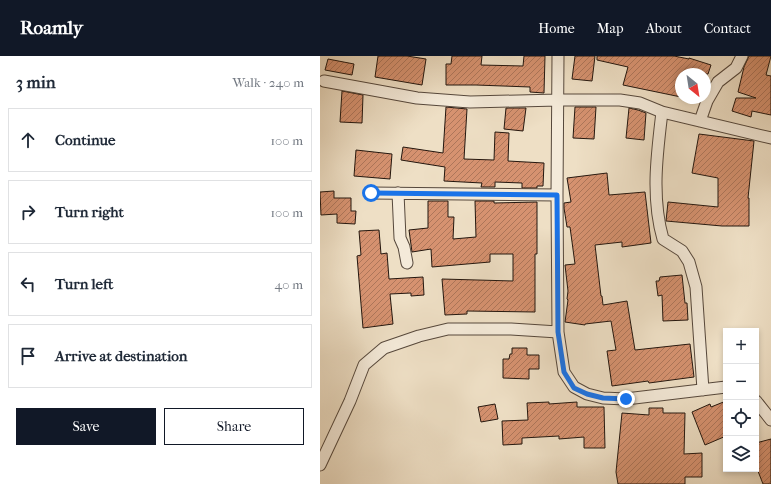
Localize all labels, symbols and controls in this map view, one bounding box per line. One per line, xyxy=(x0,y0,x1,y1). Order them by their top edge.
text: Roamly xyxy=(20,17,83,39)
text: Home xyxy=(538,20,575,37)
text: Map xyxy=(597,20,624,37)
text: About xyxy=(646,20,682,37)
text: Contact xyxy=(704,20,751,37)
north arrow xyxy=(675,68,711,104)
text: 3 min xyxy=(16,72,56,92)
text: Walk · 240 m xyxy=(232,75,304,90)
icon: ahead xyxy=(17,129,39,151)
text: Continue xyxy=(55,131,115,149)
text: 100 m xyxy=(270,133,303,148)
route start xyxy=(362,184,380,202)
icon: right xyxy=(17,201,39,223)
text: Turn right xyxy=(55,203,124,221)
text: 100 m xyxy=(270,205,303,220)
icon: left xyxy=(17,273,39,295)
text: Turn left xyxy=(55,275,113,293)
text: 40 m xyxy=(275,277,303,292)
map controls xyxy=(723,328,759,472)
button: + xyxy=(723,328,759,364)
icon: arrive xyxy=(17,345,39,367)
text: Arrive at destination xyxy=(55,347,187,365)
button: − xyxy=(723,364,759,400)
route end xyxy=(617,390,635,408)
button: locate xyxy=(723,400,759,436)
button: Save xyxy=(16,408,156,445)
button: Share xyxy=(164,408,304,445)
button: layers xyxy=(723,436,759,472)

